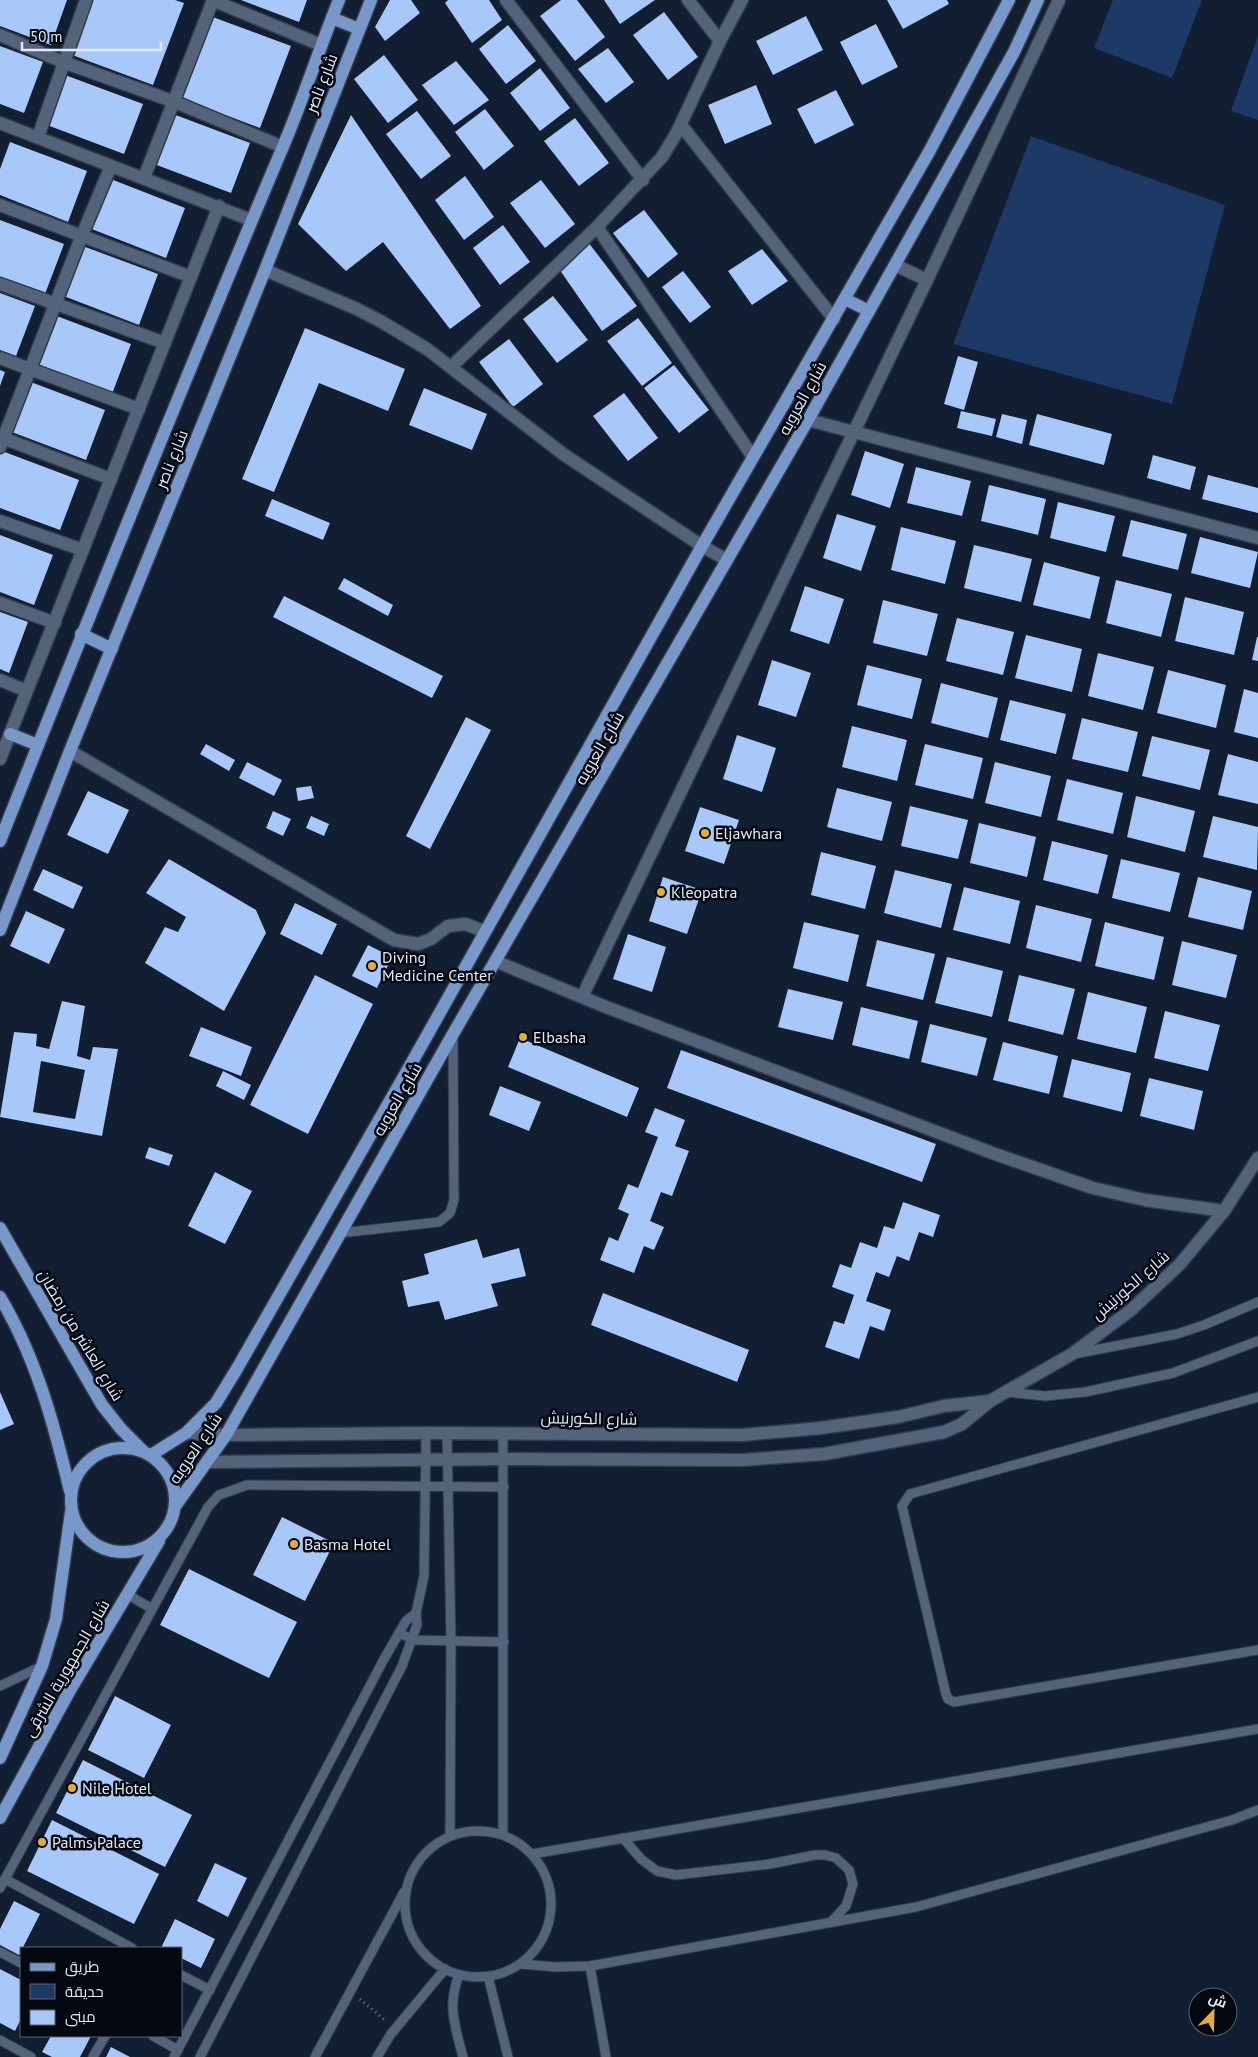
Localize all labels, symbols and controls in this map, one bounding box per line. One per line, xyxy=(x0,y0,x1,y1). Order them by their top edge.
scale bar xyxy=(22,20,161,52)
text: 50 m xyxy=(30,27,63,46)
street label: شارع ناصر xyxy=(300,51,343,117)
street label: شارع العروبه xyxy=(774,358,832,439)
street label: شارع ناصر xyxy=(150,427,194,493)
street label: شارع العروبه xyxy=(570,708,630,789)
place label: Eljawhara xyxy=(715,823,782,843)
marker: Eljawhara xyxy=(699,827,711,839)
place label: Kleopatra xyxy=(671,882,737,902)
marker: Kleopatra xyxy=(655,886,667,898)
place label: Diving Medicine Center xyxy=(382,947,493,985)
marker: Diving Medicine Center xyxy=(366,960,378,972)
place label: Elbasha xyxy=(533,1027,586,1047)
marker: Elbasha xyxy=(517,1031,529,1043)
street label: شارع العروبه xyxy=(368,1059,428,1140)
street label: شارع الكورنيش xyxy=(1087,1246,1174,1326)
street label: شارع العاشر من رمضان xyxy=(32,1266,128,1406)
street label: شارع الكورنيش xyxy=(540,1407,638,1431)
street label: شارع العروبه xyxy=(164,1409,228,1488)
place label: Basma Hotel xyxy=(304,1534,391,1554)
marker: Basma Hotel xyxy=(288,1538,300,1550)
street label: شارع الجمهورية الشرقى xyxy=(19,1596,115,1741)
place label: Nile Hotel xyxy=(82,1778,152,1798)
marker: Nile Hotel xyxy=(66,1782,78,1794)
place label: Palms Palace xyxy=(52,1832,141,1852)
marker: Palms Palace xyxy=(36,1836,48,1848)
legend xyxy=(20,1947,182,2037)
text: طريق xyxy=(65,1957,99,1977)
text: حديقة xyxy=(65,1982,104,2001)
north arrow xyxy=(1188,1987,1238,2037)
text: ش xyxy=(1206,1988,1230,2012)
text: مبنى xyxy=(65,2007,96,2027)

